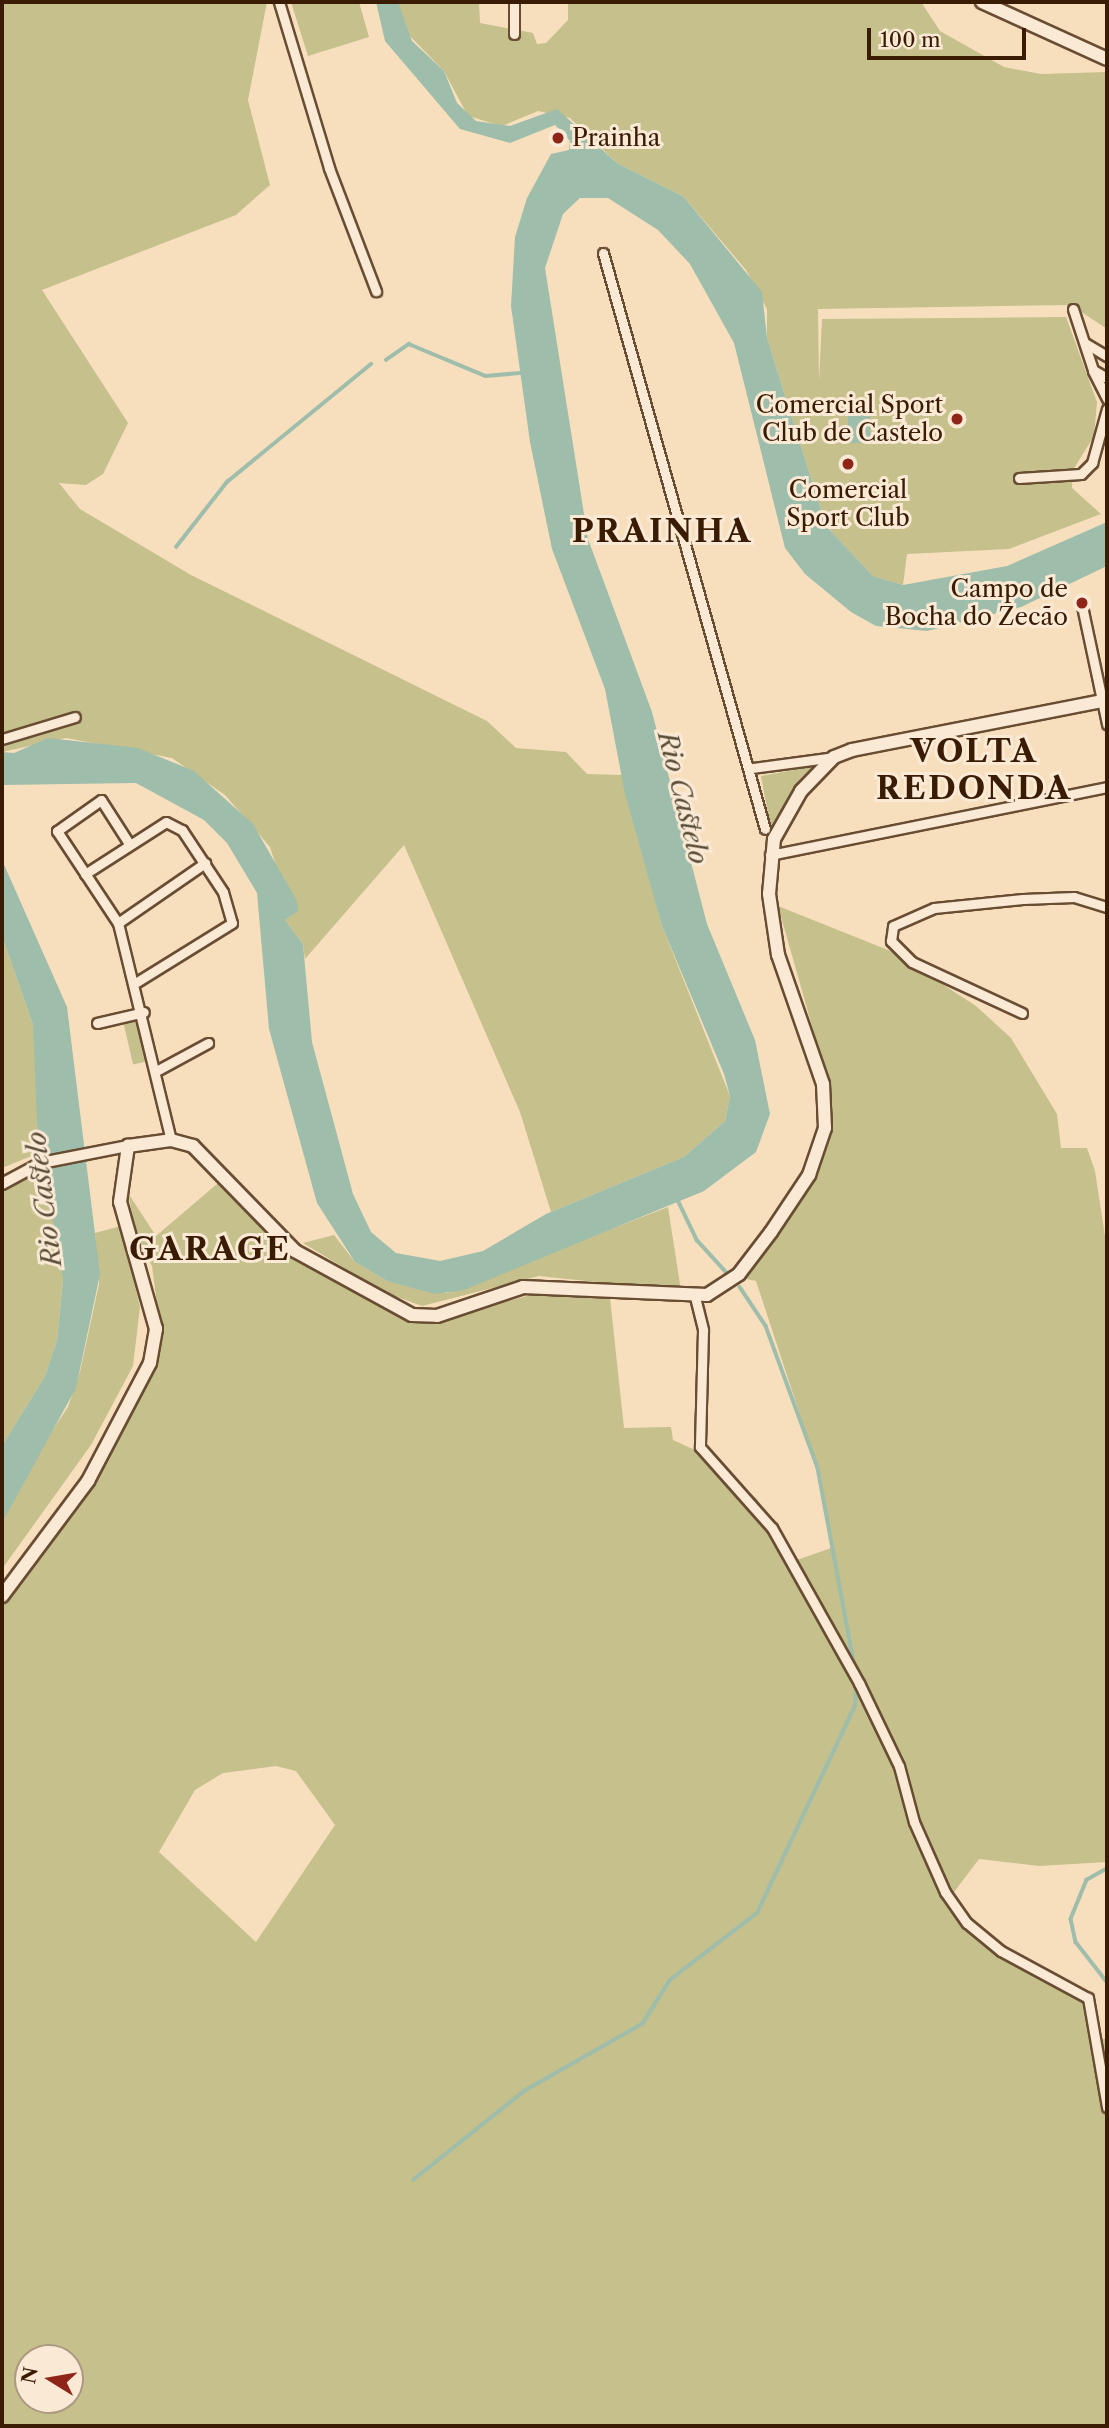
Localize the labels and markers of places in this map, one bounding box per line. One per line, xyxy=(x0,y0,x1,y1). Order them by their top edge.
place label: Prainha xyxy=(572,124,661,152)
marker: Prainha xyxy=(550,130,566,146)
place label: Comercial Sport Club de Castelo xyxy=(756,391,943,447)
marker: Comercial Sport Club de Castelo xyxy=(949,411,965,427)
marker: Comercial Sport Club xyxy=(840,456,856,472)
place label: Comercial Sport Club xyxy=(786,476,910,532)
place label: Campo de Bocha do Zecão xyxy=(884,575,1068,631)
marker: Campo de Bocha do Zecão xyxy=(1074,595,1090,611)

